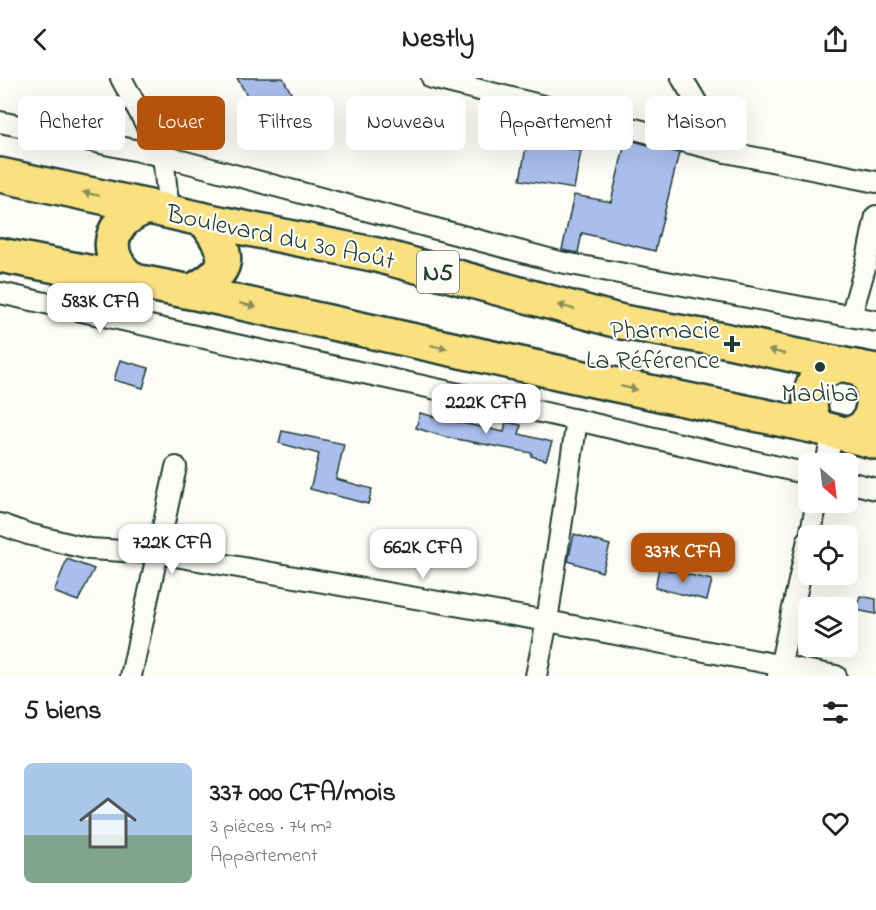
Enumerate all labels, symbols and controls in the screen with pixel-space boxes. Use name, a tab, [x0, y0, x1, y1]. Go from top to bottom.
text: Nestly	[402, 20, 474, 59]
icon: back	[24, 23, 57, 56]
icon: share	[819, 23, 852, 56]
chip: Acheter	[18, 96, 125, 150]
chip: Louer	[137, 96, 225, 150]
chip: Filtres	[237, 96, 334, 150]
chip: Nouveau	[346, 96, 466, 150]
chip: Appartement	[478, 96, 633, 150]
chip: Maison	[645, 96, 747, 150]
one-way arrow	[81, 189, 100, 199]
street label: Boulevard du 30 Août	[162, 196, 398, 282]
road number: N5	[417, 251, 459, 293]
pin: 583K CFA	[38, 283, 162, 334]
text: 583K CFA	[61, 288, 139, 317]
one-way arrow	[239, 301, 258, 310]
one-way arrow	[557, 302, 575, 311]
place label: Pharmacie La Référence	[586, 313, 720, 381]
marker: Pharmacie La Référence	[725, 337, 739, 351]
one-way arrow	[430, 342, 448, 352]
one-way arrow	[768, 346, 787, 356]
marker: Madiba	[813, 360, 827, 374]
place label: Madiba	[782, 376, 858, 414]
pin: 222K CFA	[424, 384, 548, 435]
one-way arrow	[620, 384, 639, 393]
text: 222K CFA	[446, 389, 526, 418]
north arrow	[798, 453, 858, 513]
map controls	[798, 453, 858, 657]
pin: 722K CFA	[110, 524, 234, 575]
button: locate	[798, 525, 858, 585]
text: 722K CFA	[132, 529, 212, 558]
pin: 662K CFA	[361, 529, 485, 580]
pin: 337K CFA	[621, 533, 745, 584]
text: 662K CFA	[384, 534, 462, 563]
text: 337K CFA	[645, 538, 721, 567]
button: layers	[798, 597, 858, 657]
text: 5 biens	[24, 693, 101, 731]
icon: filters	[819, 696, 852, 729]
text: 337 000 CFA/mois	[210, 775, 396, 813]
icon: home	[72, 787, 144, 859]
icon: heart	[819, 807, 852, 840]
text: 3 pièces · 74 m²	[210, 813, 332, 842]
text: Appartement	[210, 842, 318, 871]

